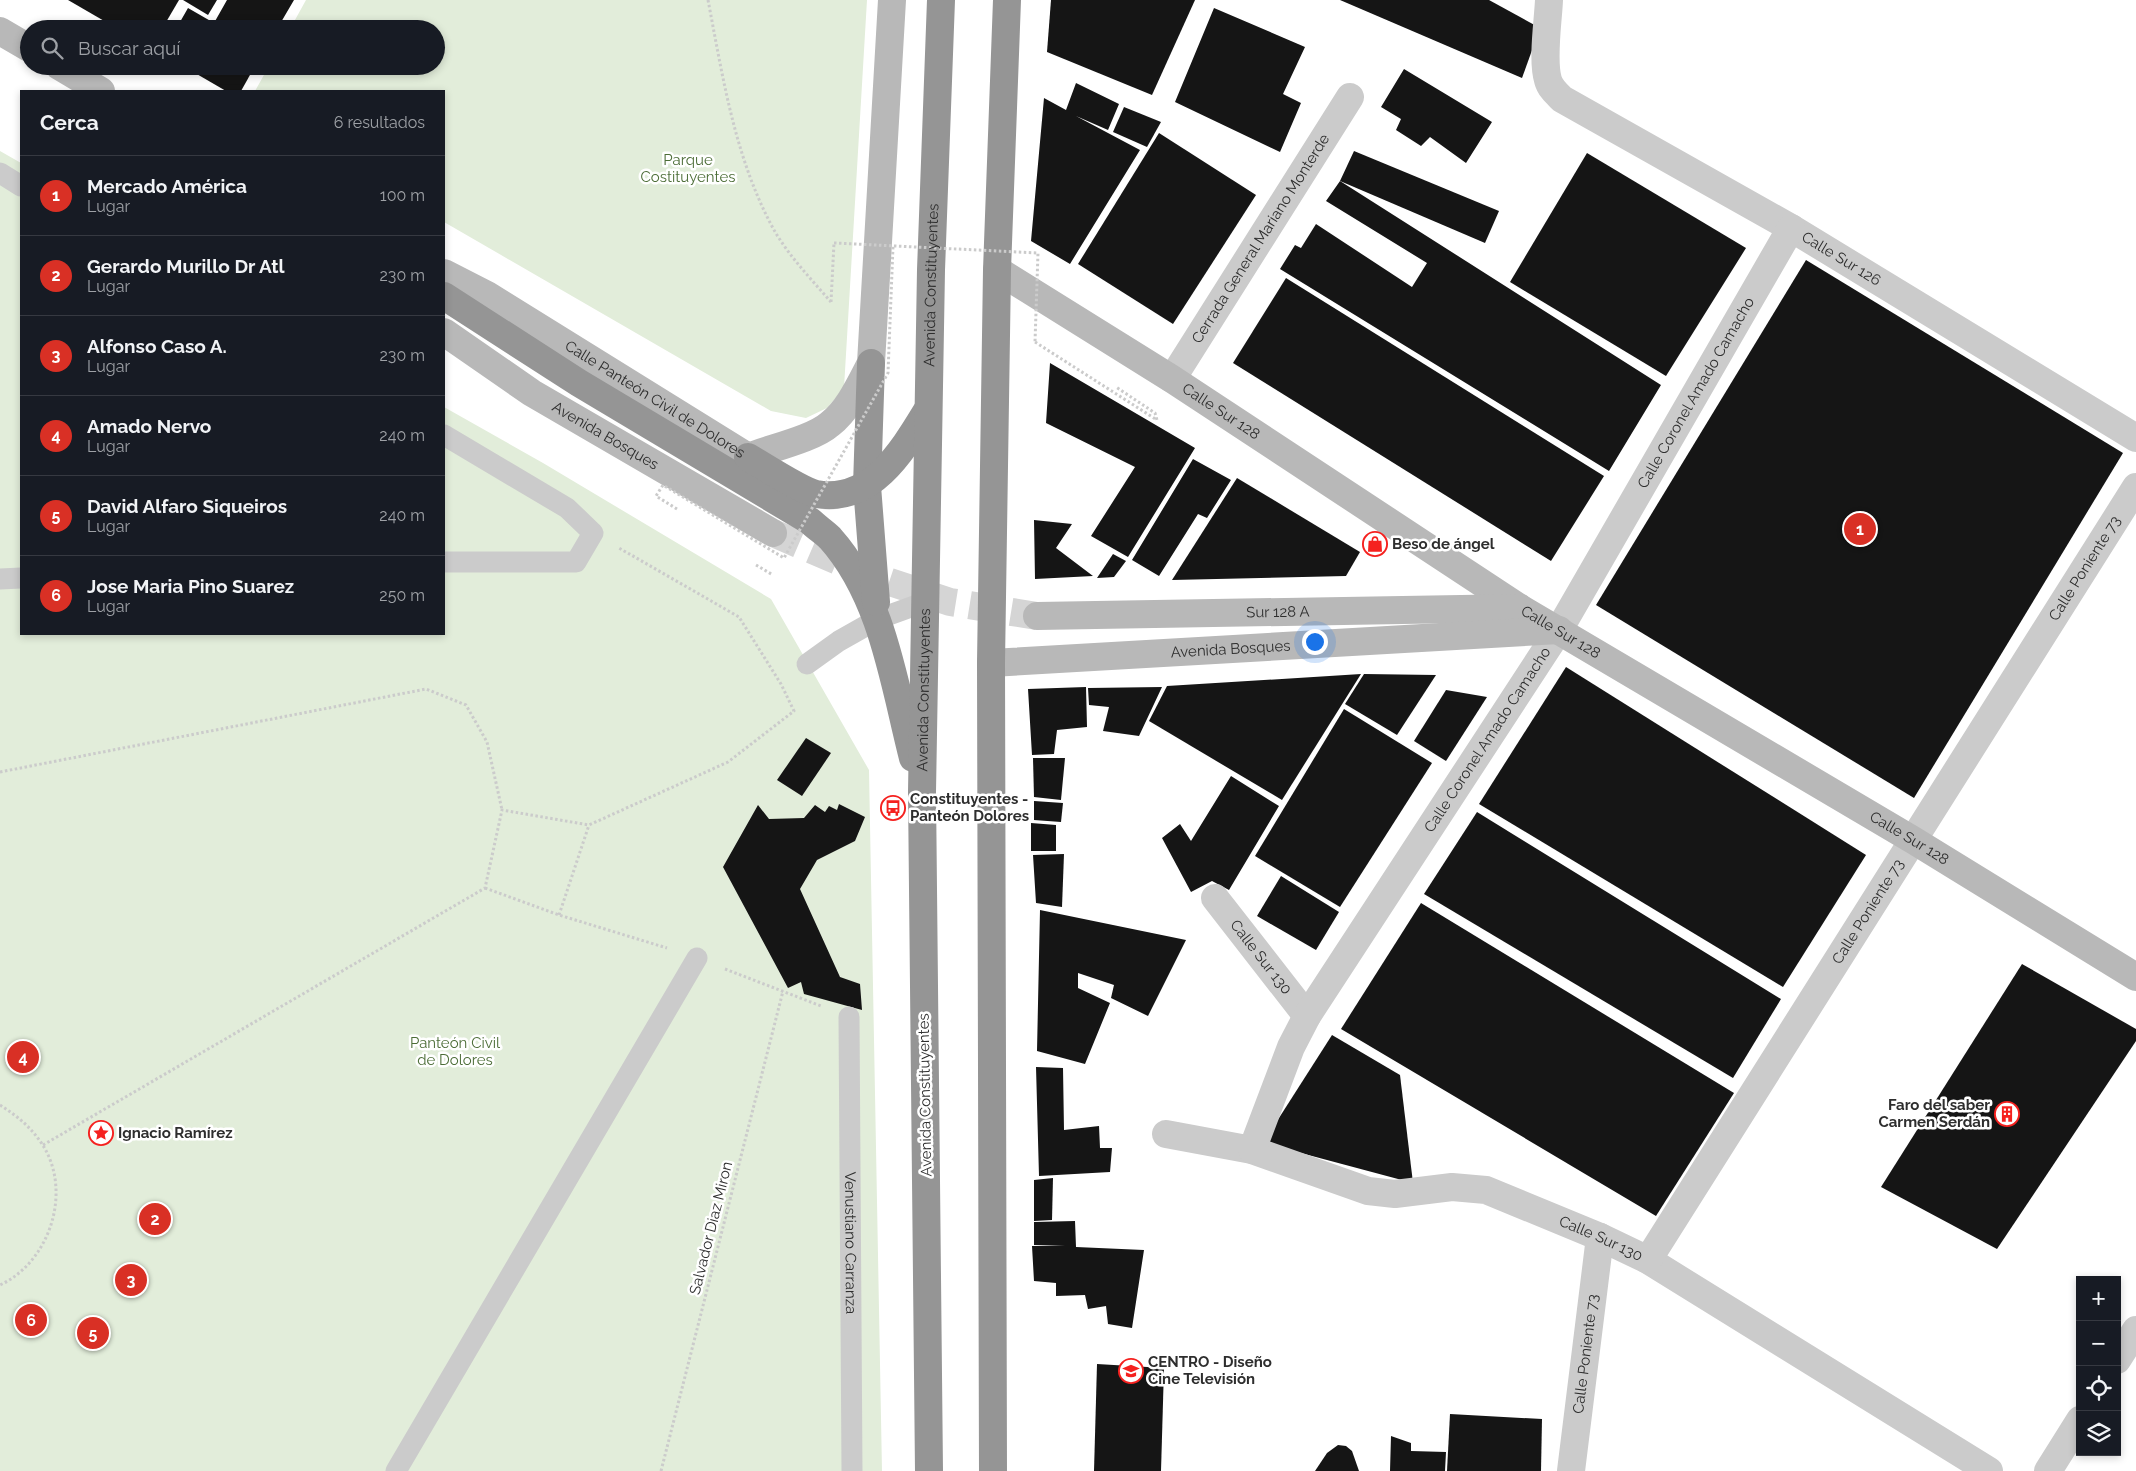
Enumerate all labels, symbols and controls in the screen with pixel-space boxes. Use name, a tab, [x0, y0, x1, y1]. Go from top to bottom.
search box	[20, 20, 445, 75]
icon: search	[38, 34, 66, 62]
text: Buscar aquí	[78, 37, 180, 59]
text: Cerca	[40, 110, 99, 135]
text: 6 resultados	[334, 113, 425, 132]
street label: Cerrada General Mariano Monterde	[1188, 130, 1334, 347]
park label: Parque Costituyentes	[641, 151, 735, 186]
text: Mercado América	[87, 175, 247, 197]
text: 1	[52, 186, 60, 205]
text: 100 m	[380, 186, 425, 205]
text: Lugar	[87, 197, 130, 216]
street label: Avenida Constituyentes	[920, 203, 942, 367]
street label: Calle Sur 126	[1798, 228, 1884, 290]
text: Gerardo Murillo Dr Atl	[87, 255, 285, 277]
text: 2	[51, 266, 61, 285]
text: 230 m	[380, 266, 425, 285]
text: Lugar	[87, 277, 130, 296]
street label: Calle Coronel Amado Camacho	[1634, 294, 1758, 491]
text: Alfonso Caso A.	[87, 335, 227, 357]
street label: Calle Panteón Civil de Dolores	[562, 337, 748, 462]
text: 3	[52, 346, 60, 365]
text: 230 m	[380, 346, 425, 365]
text: Lugar	[87, 357, 130, 376]
street label: Calle Sur 128	[1179, 379, 1263, 443]
street label: Avenida Bosques	[549, 398, 662, 474]
text: Amado Nervo	[87, 415, 211, 437]
text: 4	[51, 426, 61, 445]
text: 240 m	[379, 426, 425, 445]
text: Lugar	[87, 437, 130, 456]
text: David Alfaro Siqueiros	[87, 495, 287, 517]
text: 5	[52, 506, 60, 525]
text: 240 m	[379, 506, 425, 525]
pin: 1	[1844, 510, 1876, 548]
street label: Calle Poniente 73	[2045, 513, 2124, 624]
text: Lugar	[87, 517, 130, 536]
shop icon: Beso de ángel	[1362, 531, 1388, 557]
place label: Beso de ángel	[1392, 535, 1495, 553]
text: Jose Maria Pino Suarez	[87, 575, 294, 597]
text: 6	[51, 586, 61, 605]
text: 250 m	[379, 586, 425, 605]
text: Lugar	[87, 597, 130, 616]
street label: Sur 128 A	[1246, 602, 1310, 622]
street label: Calle Sur 128	[1518, 602, 1604, 662]
street label: Avenida Constituyentes	[913, 608, 934, 772]
your location	[1302, 629, 1328, 655]
street label: Avenida Bosques	[1170, 637, 1291, 662]
street label: Calle Coronel Amado Camacho	[1420, 644, 1554, 836]
place label: Constituyentes - Panteón Dolores	[910, 790, 1029, 825]
bus stop icon: Constituyentes - Panteón Dolores	[880, 795, 906, 821]
street label: Calle Sur 128	[1866, 807, 1952, 869]
street label: Calle Poniente 73	[1828, 856, 1908, 967]
street label: Calle Sur 130	[1226, 916, 1296, 998]
street label: Avenida Constituyentes	[915, 1013, 935, 1177]
park label: Panteón Civil de Dolores	[410, 1034, 501, 1069]
pin: 4	[7, 1038, 39, 1076]
place label: Faro del saber Carmen Serdán	[1878, 1096, 1990, 1131]
building icon: Faro del saber Carmen Serdán	[1994, 1101, 2020, 1127]
place icon: Ignacio Ramírez	[88, 1120, 114, 1146]
place label: Ignacio Ramírez	[118, 1124, 233, 1142]
street label: Salvador Diaz Miron	[686, 1160, 736, 1296]
street label: Venustiano Carranza	[841, 1172, 860, 1314]
pin: 2	[139, 1200, 171, 1238]
street label: Calle Sur 130	[1556, 1212, 1646, 1265]
pin: 3	[115, 1261, 147, 1299]
map controls	[2076, 1276, 2121, 1456]
button: +	[2076, 1276, 2121, 1321]
street label: Calle Poniente 73	[1569, 1293, 1602, 1415]
pin: 6	[15, 1301, 47, 1339]
pin: 5	[77, 1314, 109, 1352]
button: −	[2076, 1321, 2121, 1366]
place label: CENTRO - Diseño Cine Televisión	[1148, 1353, 1272, 1388]
school or university icon: CENTRO - Diseño Cine Televisión	[1118, 1358, 1144, 1384]
button: locate	[2076, 1366, 2121, 1411]
button: layers	[2076, 1411, 2121, 1456]

